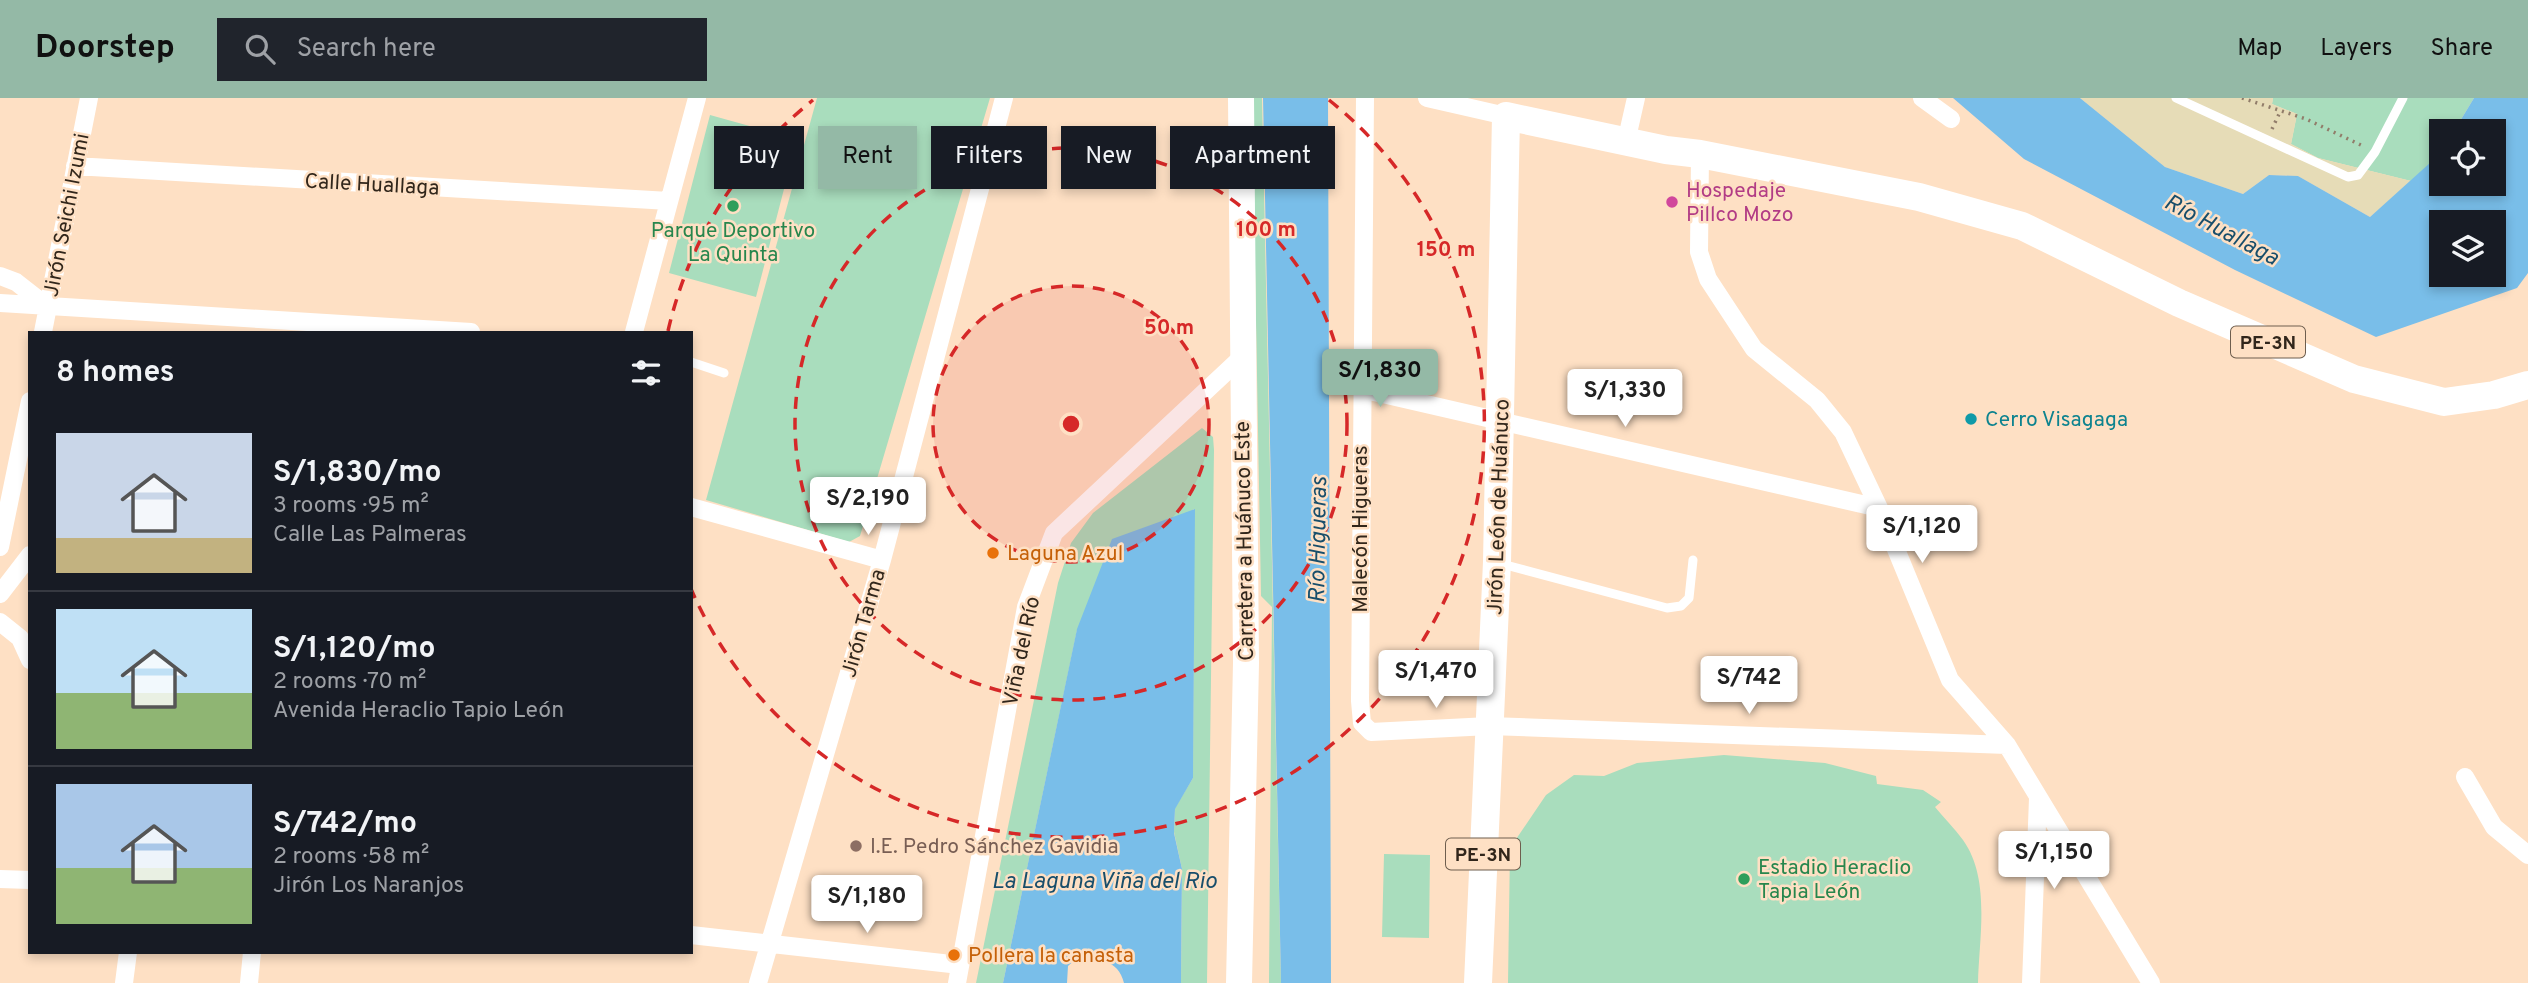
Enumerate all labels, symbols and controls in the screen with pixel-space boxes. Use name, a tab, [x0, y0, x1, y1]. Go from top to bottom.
search box	[217, 18, 707, 81]
text: Doorstep	[35, 28, 175, 70]
icon: search	[241, 30, 279, 68]
text: Search here	[297, 33, 436, 66]
text: Map	[2237, 34, 2282, 64]
text: Layers	[2320, 34, 2392, 64]
text: Share	[2430, 34, 2493, 64]
map controls	[2429, 119, 2506, 287]
button: locate	[2429, 119, 2506, 196]
chip: Buy	[714, 126, 804, 189]
chip: Rent	[818, 126, 917, 189]
chip: Filters	[931, 126, 1047, 189]
chip: New	[1061, 126, 1156, 189]
chip: Apartment	[1170, 126, 1335, 189]
street label: Jirón Seichi Izumi	[38, 131, 97, 299]
street label: Calle Huallaga	[304, 168, 440, 203]
place label: Hospedaje Pillco Mozo	[1686, 178, 1793, 229]
water label: Río Huallaga	[2159, 189, 2283, 274]
marker: Hospedaje Pillco Mozo	[1664, 194, 1680, 210]
marker: Parque Deportivo La Quinta	[725, 198, 741, 214]
button: layers	[2429, 210, 2506, 287]
text: 100 m	[1236, 217, 1296, 244]
place label: Parque Deportivo La Quinta	[651, 218, 815, 269]
text: 150 m	[1417, 237, 1475, 264]
text: 50 m	[1144, 315, 1194, 342]
road number: PE-3N	[2231, 326, 2305, 358]
pin: S/1,830	[1315, 350, 1445, 409]
icon: filters	[627, 354, 665, 392]
text: 8 homes	[56, 355, 175, 392]
text: S/1,830	[1338, 357, 1422, 386]
pin: S/1,330	[1560, 370, 1690, 429]
text: S/1,330	[1583, 377, 1667, 406]
street label: Jirón León de Huánuco	[1482, 398, 1517, 616]
place label: Cerro Visagaga	[1985, 407, 2128, 434]
marker: Cerro Visagaga	[1963, 411, 1979, 427]
centre of rings	[1059, 412, 1083, 436]
street label: Carretera a Huánuco Este	[1230, 421, 1261, 661]
street label: Malecón Higueras	[1348, 445, 1375, 613]
text: S/1,830/mo	[273, 455, 442, 492]
icon: home	[112, 461, 196, 545]
water label: Río Higueras	[1304, 476, 1335, 603]
pin: S/2,190	[803, 478, 933, 537]
text: S/2,190	[826, 485, 910, 514]
text: 3 rooms · 95 m²	[273, 492, 429, 521]
pin: S/1,120	[1857, 505, 1987, 565]
text: S/1,120	[1882, 513, 1962, 542]
text: Calle Las Palmeras	[273, 521, 467, 550]
place label: Laguna Azul	[1007, 541, 1123, 568]
marker: Laguna Azul	[985, 545, 1001, 561]
street label: Jirón Tarma	[836, 566, 893, 681]
street label: Viña del Río	[998, 594, 1047, 709]
text: S/1,120/mo	[273, 631, 436, 668]
icon: home	[112, 637, 196, 721]
pin: S/1,470	[1371, 650, 1501, 710]
pin: S/742	[1700, 656, 1798, 716]
text: S/1,470	[1394, 658, 1478, 687]
text: S/742	[1716, 664, 1782, 693]
text: 2 rooms · 70 m²	[273, 668, 426, 697]
text: Avenida Heraclio Tapio León	[273, 697, 564, 726]
text: S/742/mo	[273, 806, 417, 843]
icon: home	[112, 812, 196, 896]
pin: S/1,150	[1989, 832, 2119, 891]
place label: I.E. Pedro Sánchez Gavidia	[870, 834, 1119, 861]
marker: I.E. Pedro Sánchez Gavidia	[848, 838, 864, 854]
road number: PE-3N	[1446, 838, 1520, 870]
text: S/1,150	[2014, 839, 2094, 868]
text: 2 rooms · 58 m²	[273, 843, 429, 872]
place label: Estadio Heraclio Tapia León	[1758, 855, 1911, 906]
water label: La Laguna Viña del Rio	[991, 868, 1217, 897]
marker: Estadio Heraclio Tapia León	[1736, 871, 1752, 887]
text: Jirón Los Naranjos	[273, 872, 464, 901]
pin: S/1,180	[802, 876, 932, 935]
text: S/1,180	[827, 883, 907, 912]
place label: Pollera la canasta	[968, 943, 1134, 970]
marker: Pollera la canasta	[946, 947, 962, 963]

